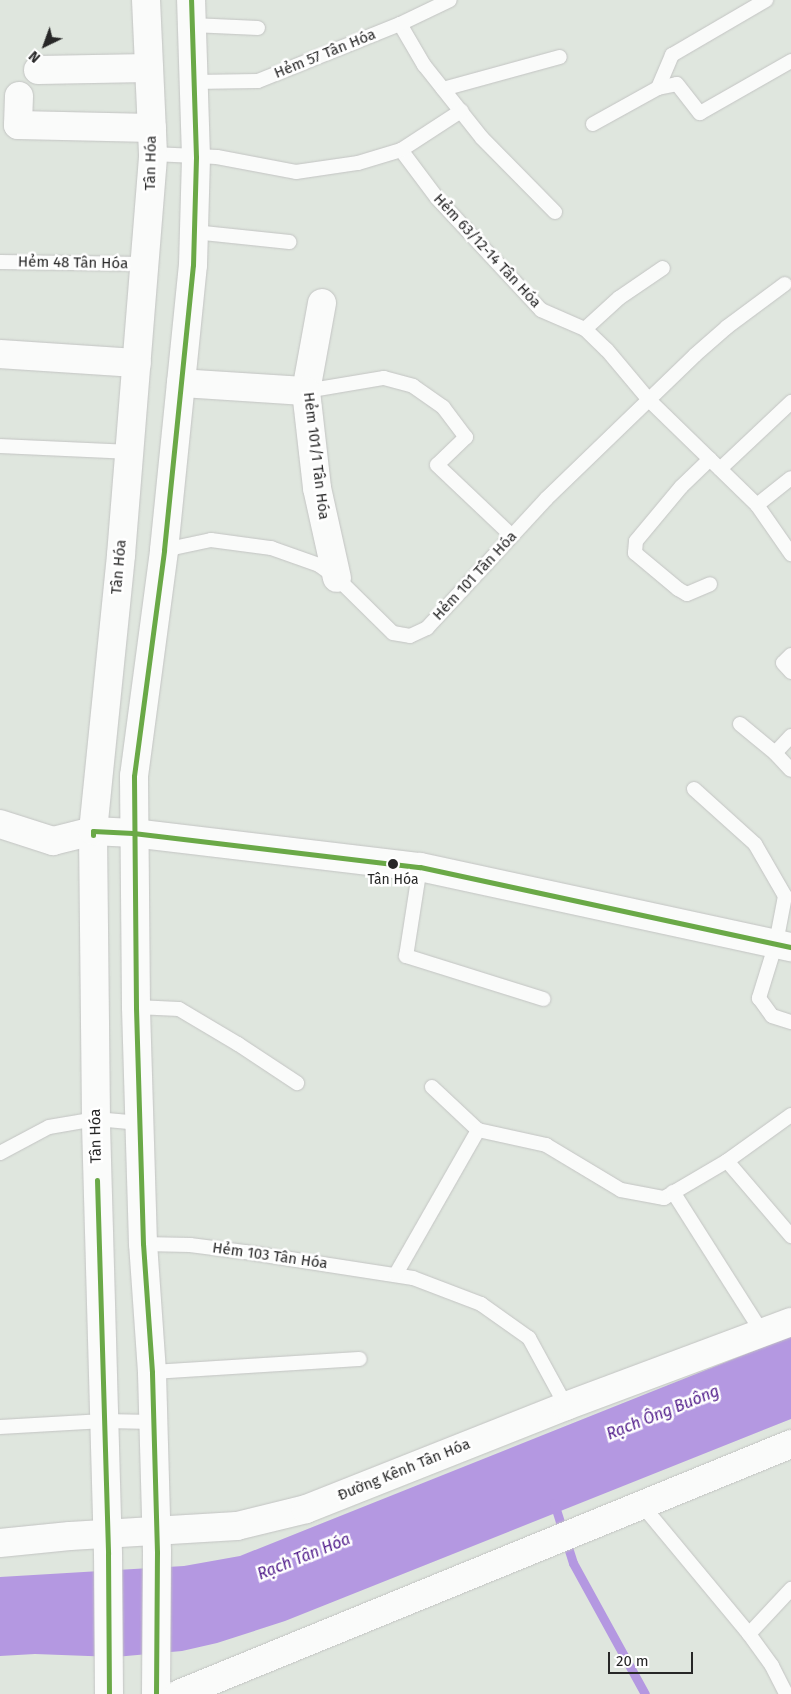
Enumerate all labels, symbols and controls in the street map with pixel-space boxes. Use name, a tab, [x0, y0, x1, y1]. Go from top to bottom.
north arrow	[20, 20, 70, 70]
street label: Hẻm 57 Tân Hóa	[272, 25, 378, 83]
text: N	[25, 47, 44, 66]
street label: Tân Hóa	[142, 135, 160, 191]
street label: Hẻm 63/12-14 Tân Hóa	[429, 190, 545, 312]
street label: Hẻm 48 Tân Hóa	[18, 253, 128, 273]
street label: Hẻm 101/1 Tân Hóa	[299, 391, 333, 521]
street label: Hẻm 101 Tân Hóa	[429, 528, 521, 624]
street label: Tân Hóa	[108, 539, 130, 595]
marker: Tân Hóa	[388, 859, 398, 869]
place label: Tân Hóa	[367, 872, 419, 888]
street label: Tân Hóa	[87, 1108, 105, 1164]
street label: Hẻm 103 Tân Hóa	[211, 1239, 329, 1273]
water label: Rạch Ông Buông	[604, 1382, 722, 1444]
street label: Đường Kênh Tân Hóa	[335, 1435, 473, 1505]
water label: Rạch Tân Hóa	[255, 1530, 353, 1584]
scale bar	[611, 1642, 696, 1674]
text: 20 m	[616, 1652, 649, 1670]

